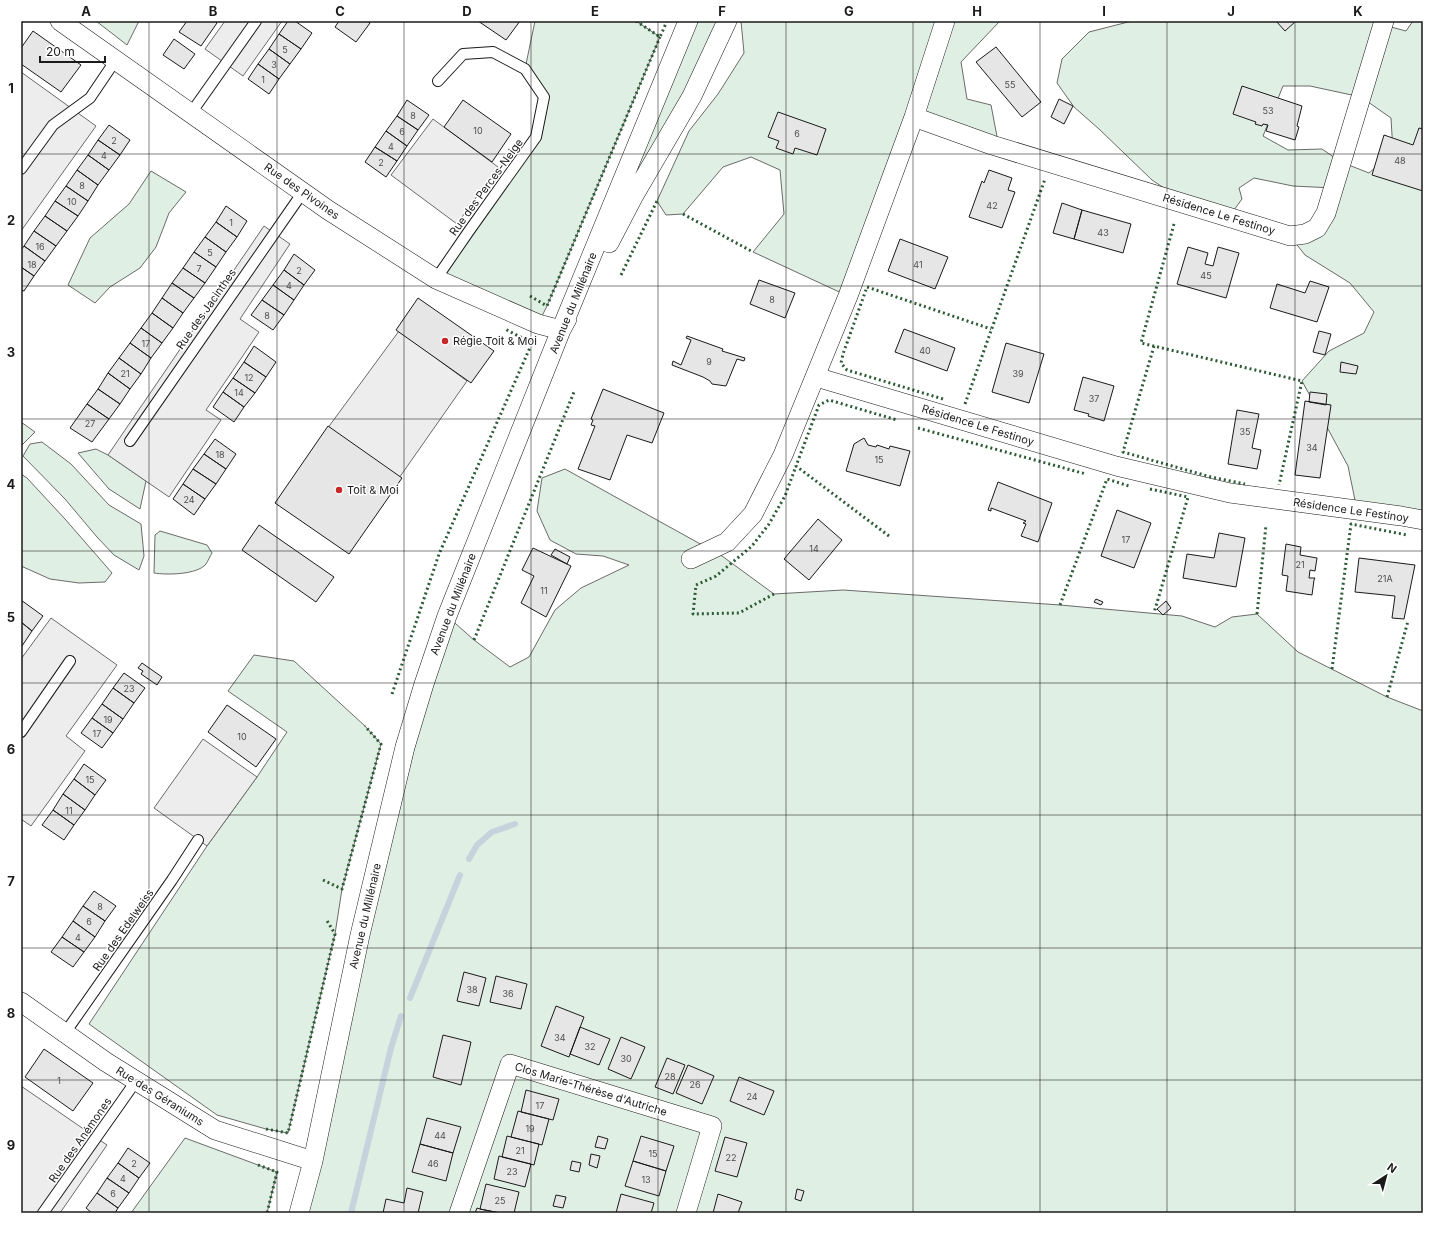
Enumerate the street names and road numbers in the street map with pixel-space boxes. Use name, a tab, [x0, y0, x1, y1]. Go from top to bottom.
street label: Rue des Perces-Neige	[446, 136, 526, 238]
street label: Rue des Pivoines	[262, 160, 343, 222]
street label: Résidence Le Festinoy	[1161, 190, 1277, 238]
street label: Avenue du Millénaire	[546, 250, 600, 356]
street label: Rue des Jacinthes	[173, 266, 239, 352]
street label: Résidence Le Festinoy	[920, 401, 1036, 449]
street label: Résidence Le Festinoy	[1292, 495, 1410, 525]
street label: Avenue du Millénaire	[427, 551, 479, 657]
street label: Avenue du Millénaire	[346, 862, 384, 970]
street label: Rue des Edelweiss	[89, 886, 157, 974]
street label: Clos Marie-Thérèse d'Autriche	[513, 1059, 669, 1119]
street label: Rue des Géraniums	[113, 1063, 207, 1129]
street label: Rue des Anémones	[45, 1095, 115, 1185]

